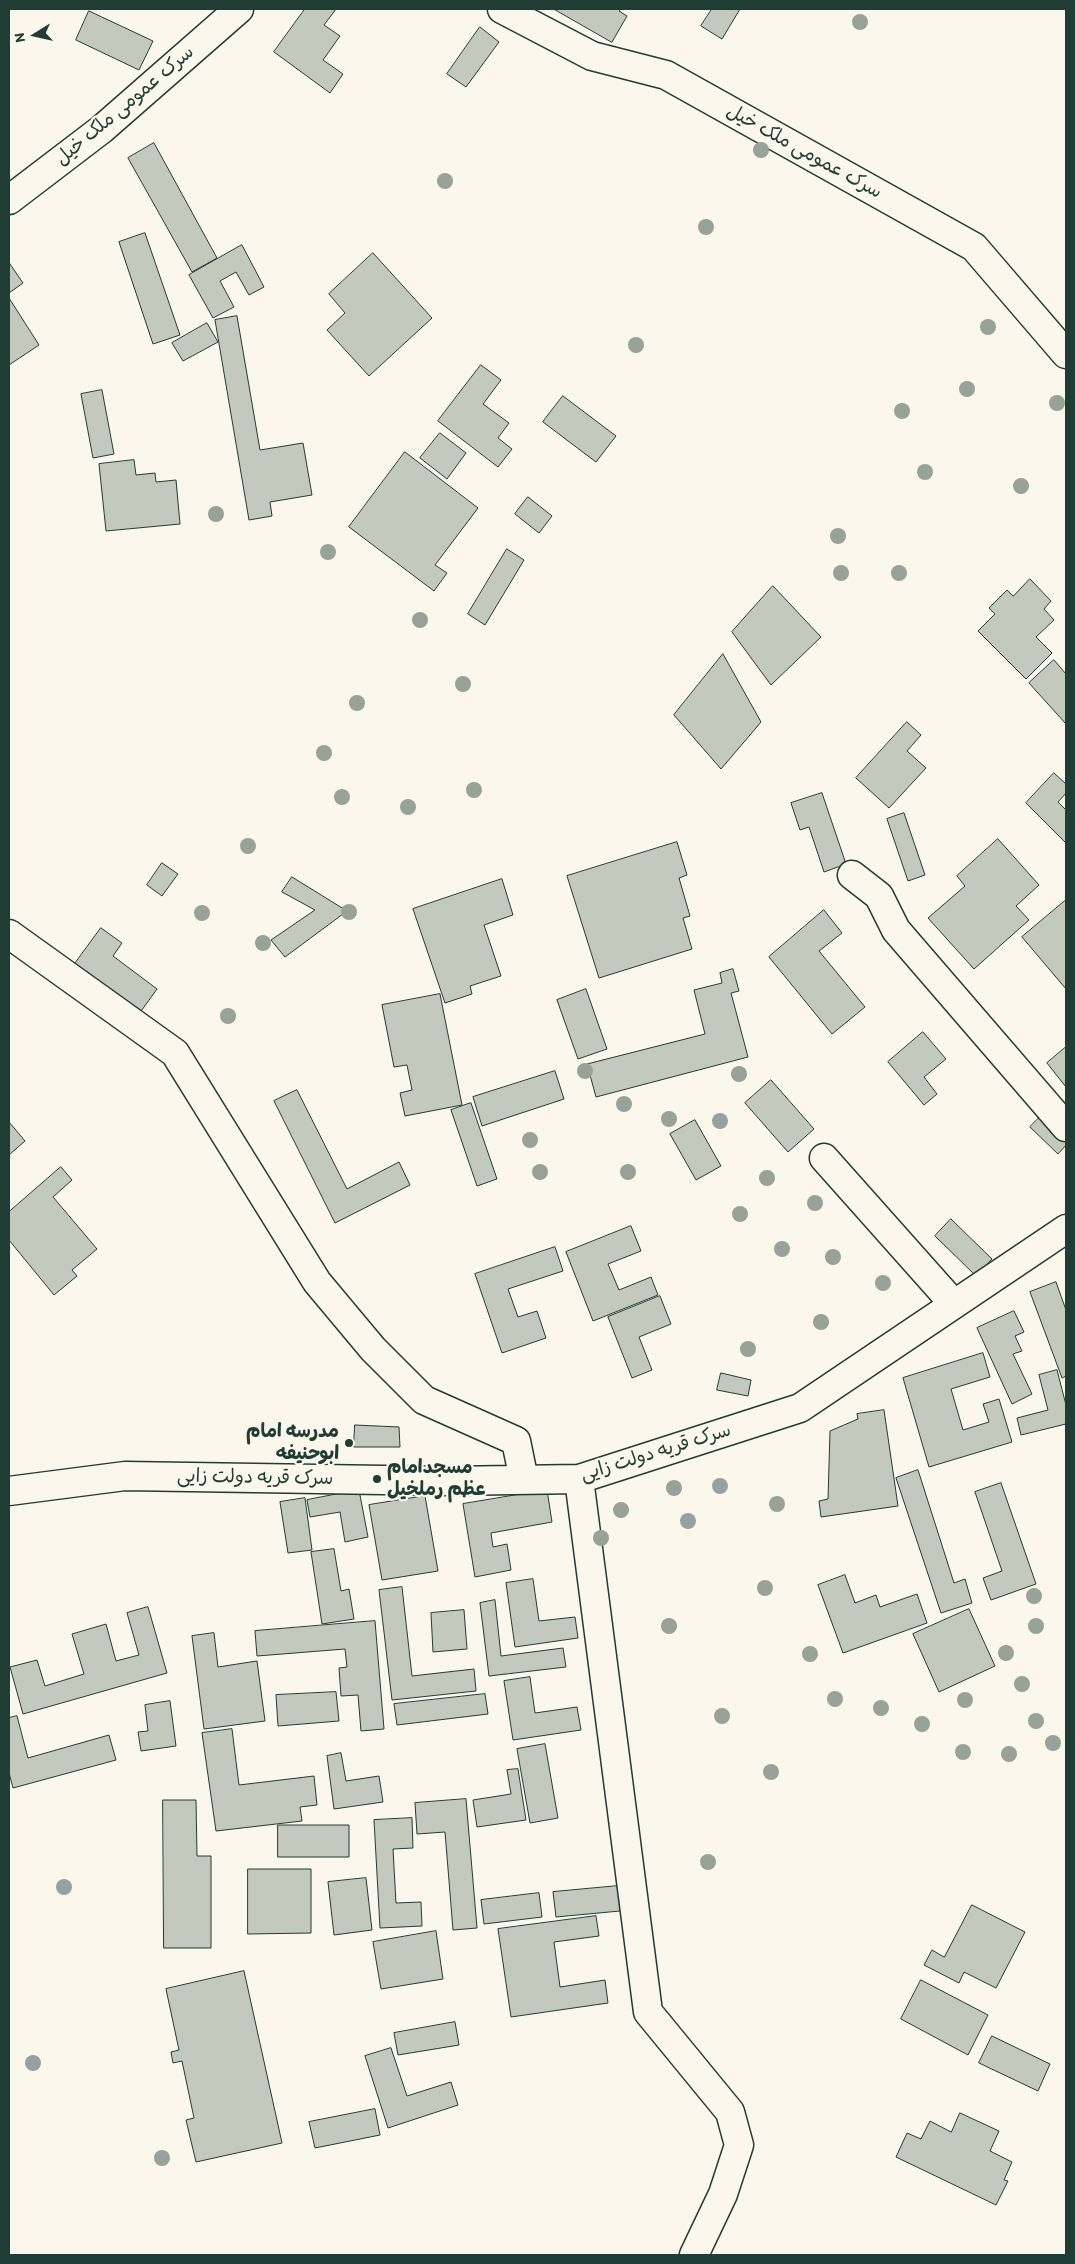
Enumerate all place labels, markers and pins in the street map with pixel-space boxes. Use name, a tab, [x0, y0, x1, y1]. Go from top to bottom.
place label: مدرسه امام ابوحنیفه	[246, 1421, 339, 1465]
marker: مدرسه امام ابوحنیفه	[343, 1437, 355, 1449]
place label: مسجدامام عظم رملخیل	[387, 1457, 485, 1501]
marker: مسجدامام عظم رملخیل	[371, 1473, 383, 1485]

